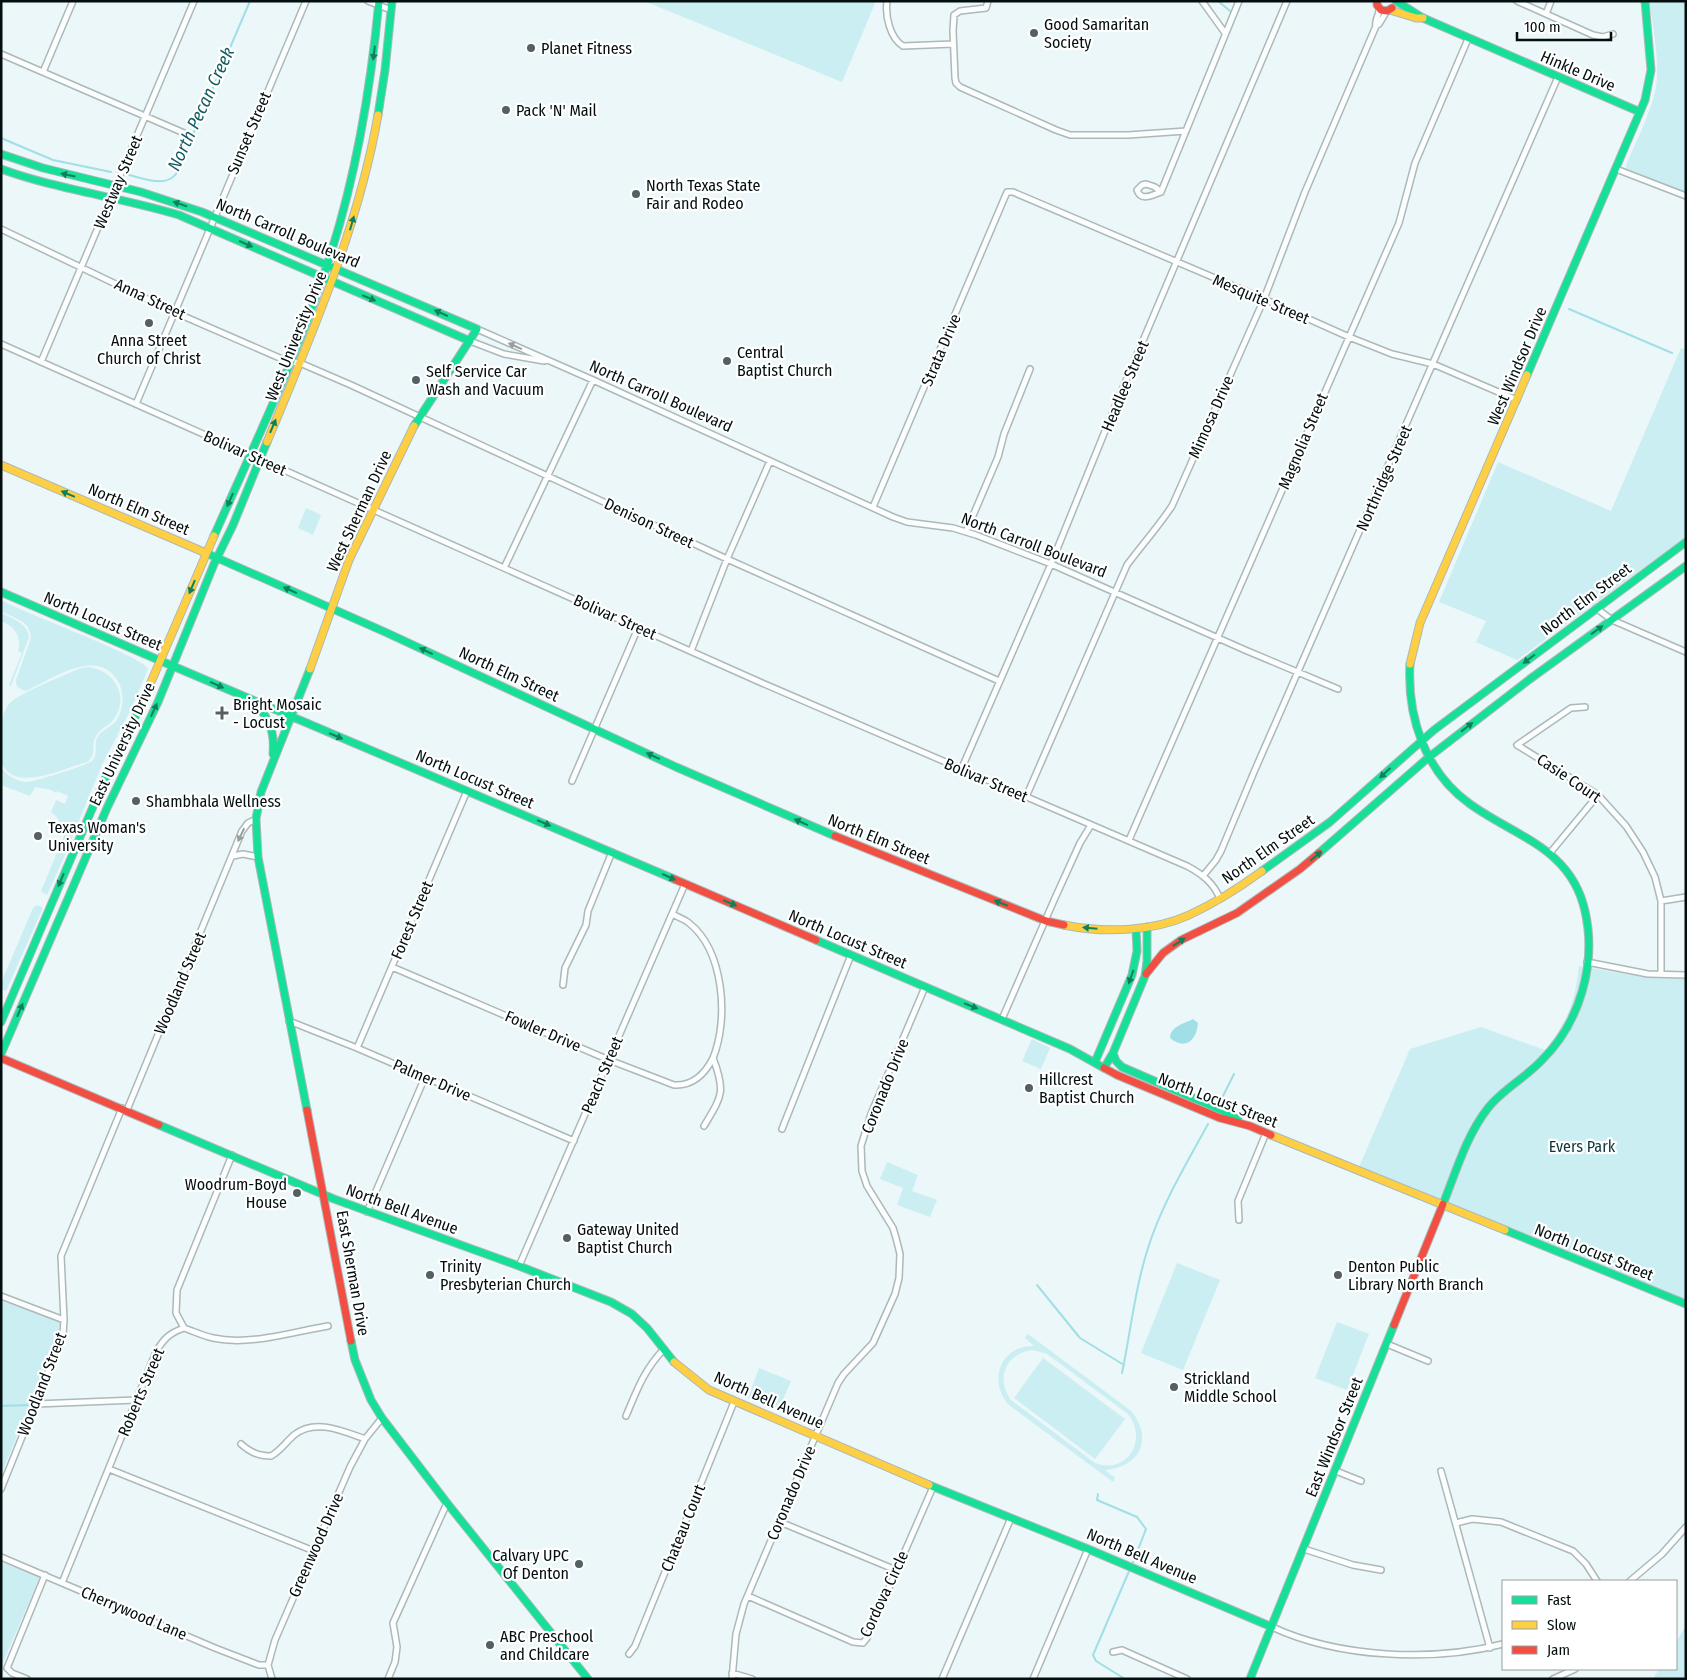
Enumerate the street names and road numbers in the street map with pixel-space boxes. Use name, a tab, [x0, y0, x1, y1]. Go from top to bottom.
street label: Hinkle Drive	[1538, 47, 1618, 95]
street label: Sunset Street	[223, 88, 275, 177]
street label: Westway Street	[90, 132, 147, 232]
street label: North Carroll Boulevard	[213, 194, 363, 272]
street label: West University Drive	[261, 268, 331, 404]
street label: Mesquite Street	[1210, 270, 1313, 328]
street label: Anna Street	[111, 274, 189, 324]
street label: West Windsor Drive	[1483, 304, 1551, 428]
street label: Strata Drive	[917, 311, 965, 389]
street label: Headlee Street	[1097, 337, 1153, 434]
street label: North Carroll Boulevard	[587, 356, 735, 436]
street label: Mimosa Drive	[1184, 373, 1238, 461]
street label: Magnolia Street	[1274, 389, 1332, 492]
street label: Northridge Street	[1352, 421, 1416, 534]
street label: Bolivar Street	[201, 426, 290, 480]
street label: West Sherman Drive	[323, 447, 395, 575]
street label: North Elm Street	[86, 479, 193, 539]
street label: Denison Street	[601, 494, 697, 552]
street label: North Carroll Boulevard	[959, 508, 1109, 582]
street label: North Elm Street	[1537, 558, 1636, 639]
street label: North Locust Street	[41, 588, 166, 655]
street label: Bolivar Street	[571, 590, 660, 644]
street label: North Elm Street	[456, 643, 563, 706]
street label: East University Drive	[85, 679, 159, 809]
street label: North Locust Street	[413, 746, 538, 813]
street label: Casie Court	[1533, 750, 1605, 807]
street label: Bolivar Street	[941, 754, 1031, 806]
street label: North Elm Street	[825, 810, 933, 868]
street label: North Elm Street	[1218, 810, 1318, 888]
street label: Forest Street	[387, 877, 437, 962]
street label: North Locust Street	[786, 906, 911, 973]
street label: Woodland Street	[150, 928, 210, 1037]
street label: Fowler Drive	[502, 1007, 584, 1056]
street label: Peach Street	[577, 1033, 627, 1116]
street label: Coronado Drive	[857, 1036, 913, 1136]
street label: Palmer Drive	[390, 1055, 474, 1105]
street label: North Locust Street	[1156, 1068, 1281, 1132]
street label: North Bell Avenue	[343, 1180, 461, 1238]
street label: East Sherman Drive	[333, 1209, 373, 1337]
street label: North Locust Street	[1532, 1219, 1657, 1285]
street label: Woodland Street	[14, 1329, 71, 1438]
street label: Roberts Street	[114, 1344, 168, 1439]
street label: North Bell Avenue	[711, 1367, 827, 1433]
street label: East Windsor Street	[1301, 1373, 1367, 1500]
street label: Coronado Drive	[763, 1443, 819, 1543]
street label: Chateau Court	[657, 1481, 709, 1574]
street label: Greenwood Drive	[285, 1490, 348, 1600]
street label: North Bell Avenue	[1084, 1524, 1200, 1588]
street label: Cordova Circle	[856, 1548, 912, 1640]
street label: Cherrywood Lane	[78, 1582, 190, 1644]

